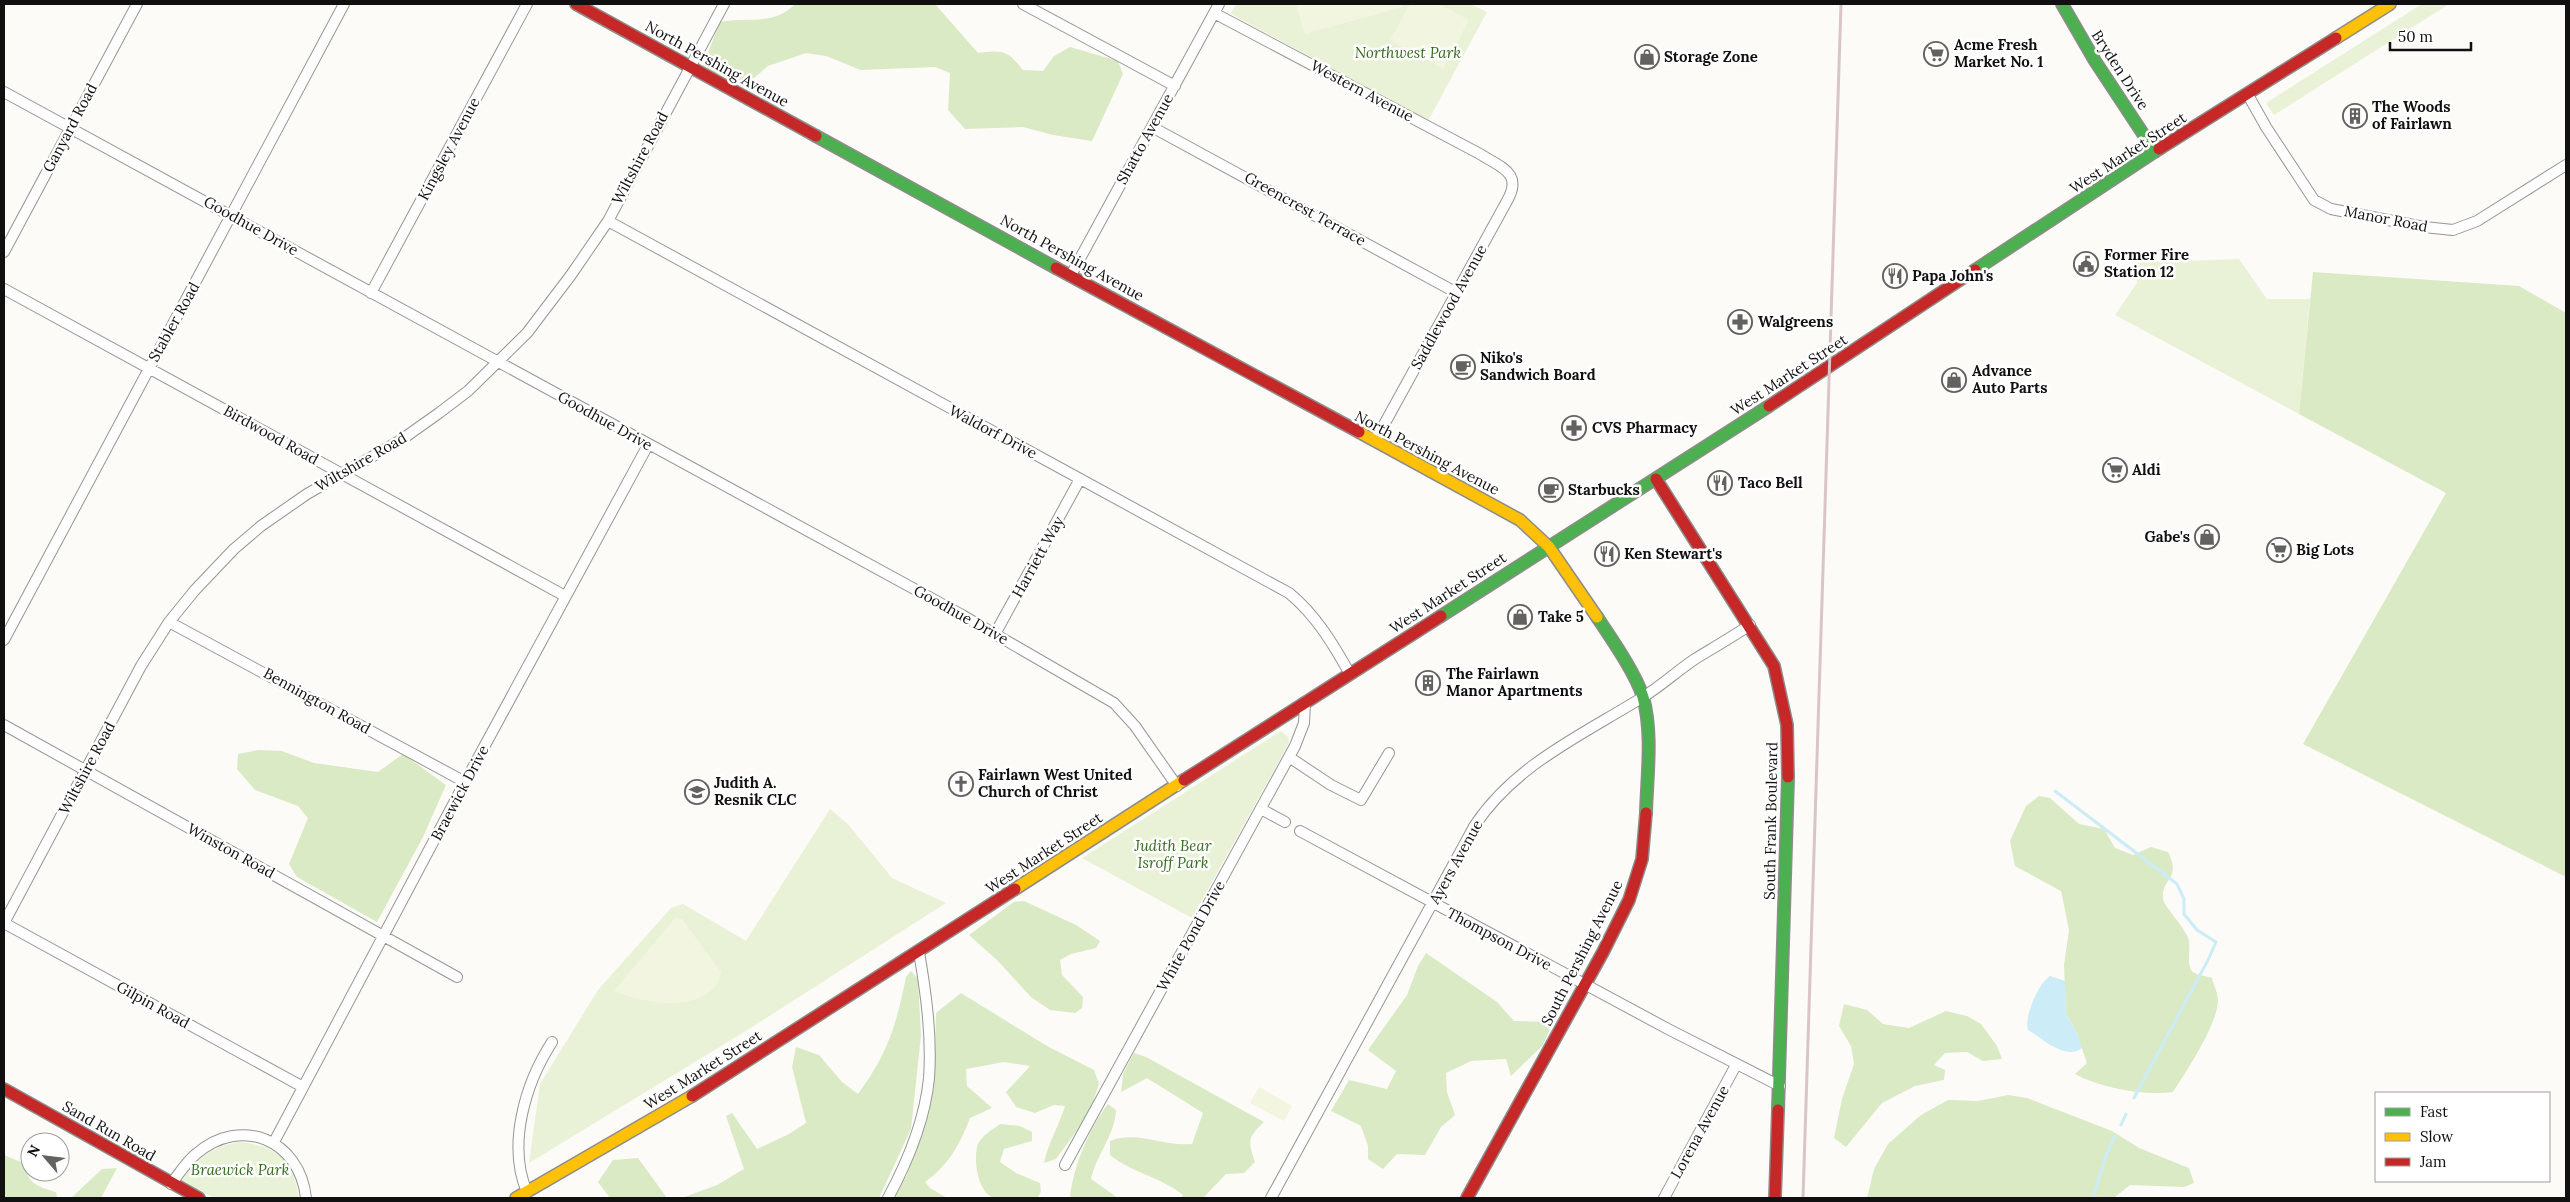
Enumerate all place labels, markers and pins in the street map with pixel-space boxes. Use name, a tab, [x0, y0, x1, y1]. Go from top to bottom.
place label: Acme Fresh Market No. 1	[1954, 35, 2043, 71]
supermarket icon: Acme Fresh Market No. 1	[1923, 41, 1949, 67]
shop icon: Storage Zone	[1634, 44, 1660, 70]
place label: Storage Zone	[1664, 47, 1758, 66]
place label: The Woods of Fairlawn	[2372, 97, 2452, 133]
building icon: The Woods of Fairlawn	[2342, 103, 2368, 129]
place label: Former Fire Station 12	[2104, 245, 2189, 281]
public building icon: Former Fire Station 12	[2073, 251, 2099, 277]
restaurant icon: Papa John's	[1882, 263, 1908, 289]
place label: Papa John's	[1912, 266, 1993, 285]
pharmacy icon: Walgreens	[1727, 309, 1753, 335]
place label: Walgreens	[1758, 312, 1833, 331]
place label: Niko's Sandwich Board	[1480, 348, 1596, 384]
cafe icon: Niko's Sandwich Board	[1450, 354, 1476, 380]
place label: Advance Auto Parts	[1972, 361, 2048, 397]
shop icon: Advance Auto Parts	[1941, 367, 1967, 393]
pharmacy icon: CVS Pharmacy	[1561, 415, 1587, 441]
place label: CVS Pharmacy	[1592, 418, 1698, 437]
supermarket icon: Aldi	[2102, 457, 2128, 483]
place label: Aldi	[2132, 460, 2161, 479]
restaurant icon: Taco Bell	[1707, 470, 1733, 496]
place label: Taco Bell	[1738, 473, 1803, 492]
cafe icon: Starbucks	[1538, 477, 1564, 503]
place label: Starbucks	[1568, 480, 1640, 499]
shop icon: Gabe's	[2194, 524, 2220, 550]
place label: Gabe's	[2145, 527, 2190, 546]
supermarket icon: Big Lots	[2266, 537, 2292, 563]
place label: Big Lots	[2296, 540, 2354, 559]
restaurant icon: Ken Stewart's	[1594, 541, 1620, 567]
place label: Ken Stewart's	[1624, 544, 1722, 563]
shop icon: Take 5	[1507, 604, 1533, 630]
place label: Take 5	[1538, 607, 1584, 626]
place label: The Fairlawn Manor Apartments	[1446, 664, 1582, 700]
building icon: The Fairlawn Manor Apartments	[1415, 670, 1441, 696]
place label: Fairlawn West United Church of Christ	[978, 765, 1132, 801]
church icon: Fairlawn West United Church of Christ	[948, 771, 974, 797]
place label: Judith A. Resnik CLC	[714, 773, 797, 809]
school or university icon: Judith A. Resnik CLC	[684, 779, 710, 805]

